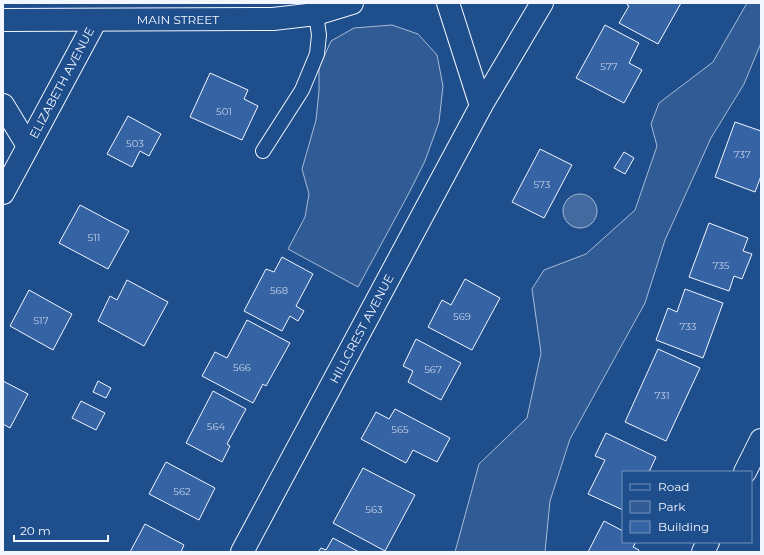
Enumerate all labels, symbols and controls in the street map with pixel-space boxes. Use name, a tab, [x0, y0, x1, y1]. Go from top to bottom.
street label: MAIN STREET	[137, 12, 219, 27]
street label: ELIZABETH AVENUE	[26, 25, 97, 141]
house number: 577	[600, 60, 618, 73]
house number: 501	[216, 105, 232, 118]
house number: 503	[126, 137, 144, 150]
house number: 737	[733, 148, 751, 161]
house number: 573	[534, 178, 551, 191]
house number: 511	[88, 231, 100, 244]
house number: 735	[712, 259, 730, 272]
street label: HILLCREST AVENUE	[326, 272, 397, 386]
house number: 568	[270, 284, 288, 297]
house number: 569	[453, 310, 471, 323]
house number: 517	[33, 314, 49, 327]
house number: 733	[679, 320, 697, 333]
house number: 566	[233, 361, 251, 374]
house number: 567	[424, 363, 442, 376]
house number: 731	[654, 389, 670, 402]
house number: 564	[207, 420, 226, 433]
house number: 565	[391, 423, 409, 436]
legend	[622, 471, 752, 543]
text: Road	[658, 479, 689, 494]
house number: 562	[173, 485, 191, 498]
text: Park	[658, 499, 686, 514]
house number: 563	[365, 503, 383, 516]
scale bar	[14, 517, 108, 543]
text: Building	[658, 519, 709, 534]
text: 20 m	[20, 523, 51, 538]

